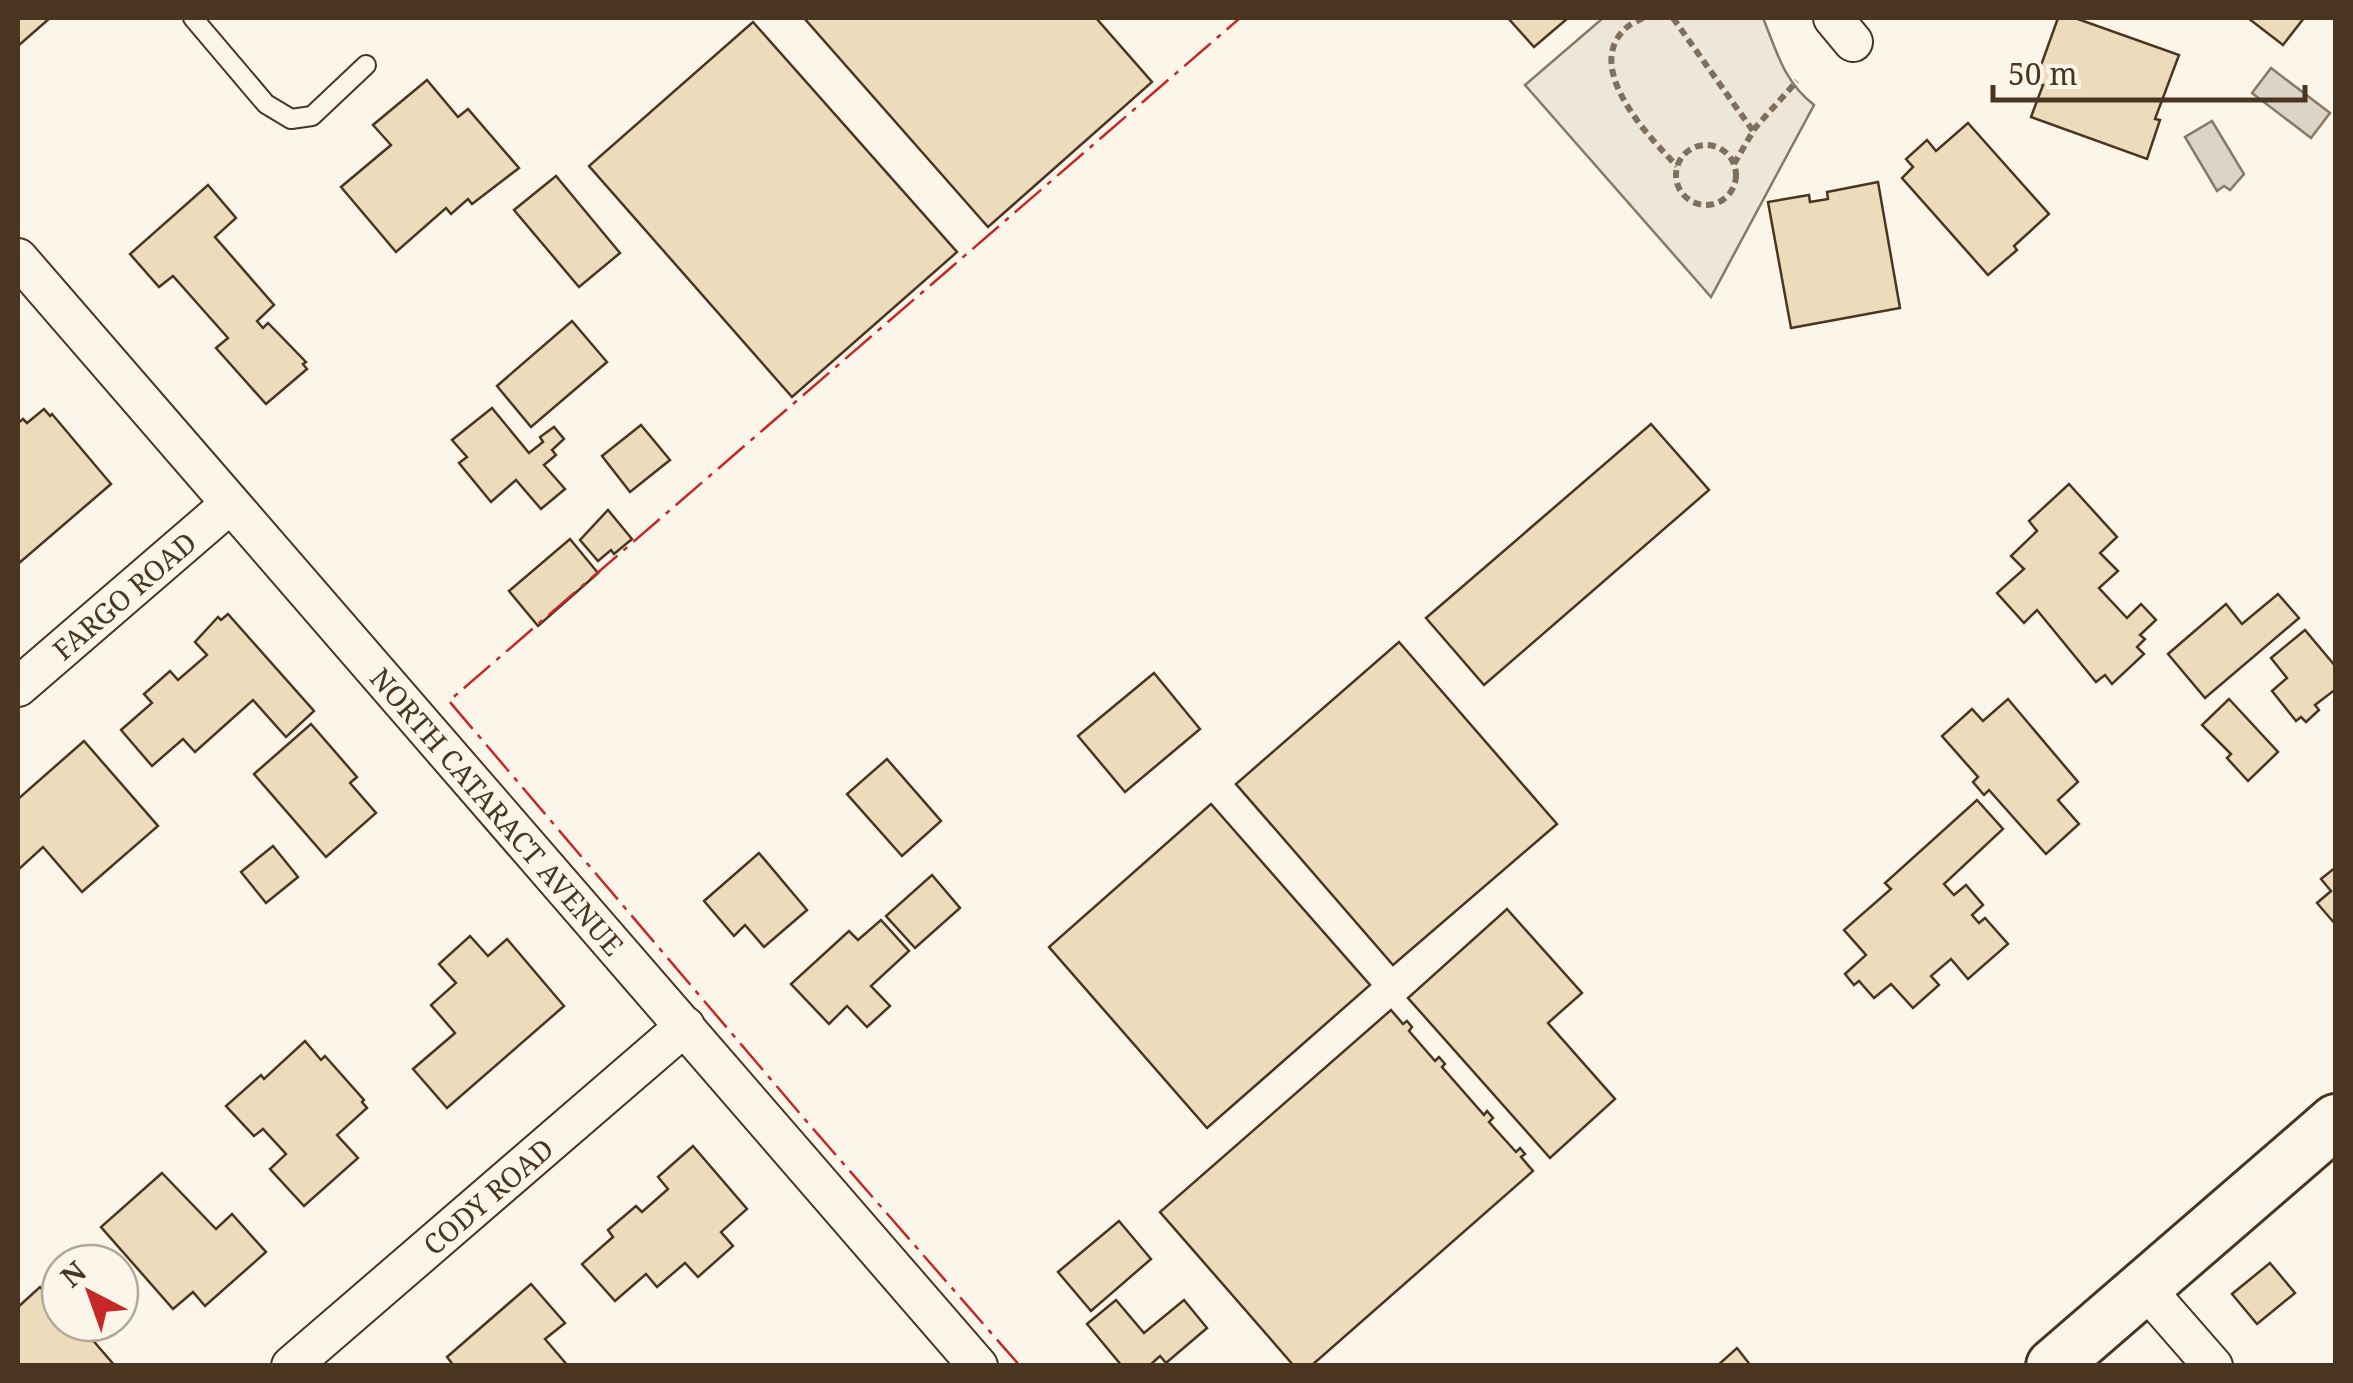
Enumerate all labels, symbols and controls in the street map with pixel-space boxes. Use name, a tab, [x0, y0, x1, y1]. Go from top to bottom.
scale bar	[1993, 40, 2306, 102]
text: 50 m	[2008, 53, 2078, 94]
street label: FARGO ROAD	[44, 523, 204, 668]
street label: NORTH CATARACT AVENUE	[362, 659, 633, 963]
street label: CODY ROAD	[415, 1129, 561, 1263]
north arrow	[40, 1243, 140, 1343]
text: N	[52, 1252, 94, 1295]

